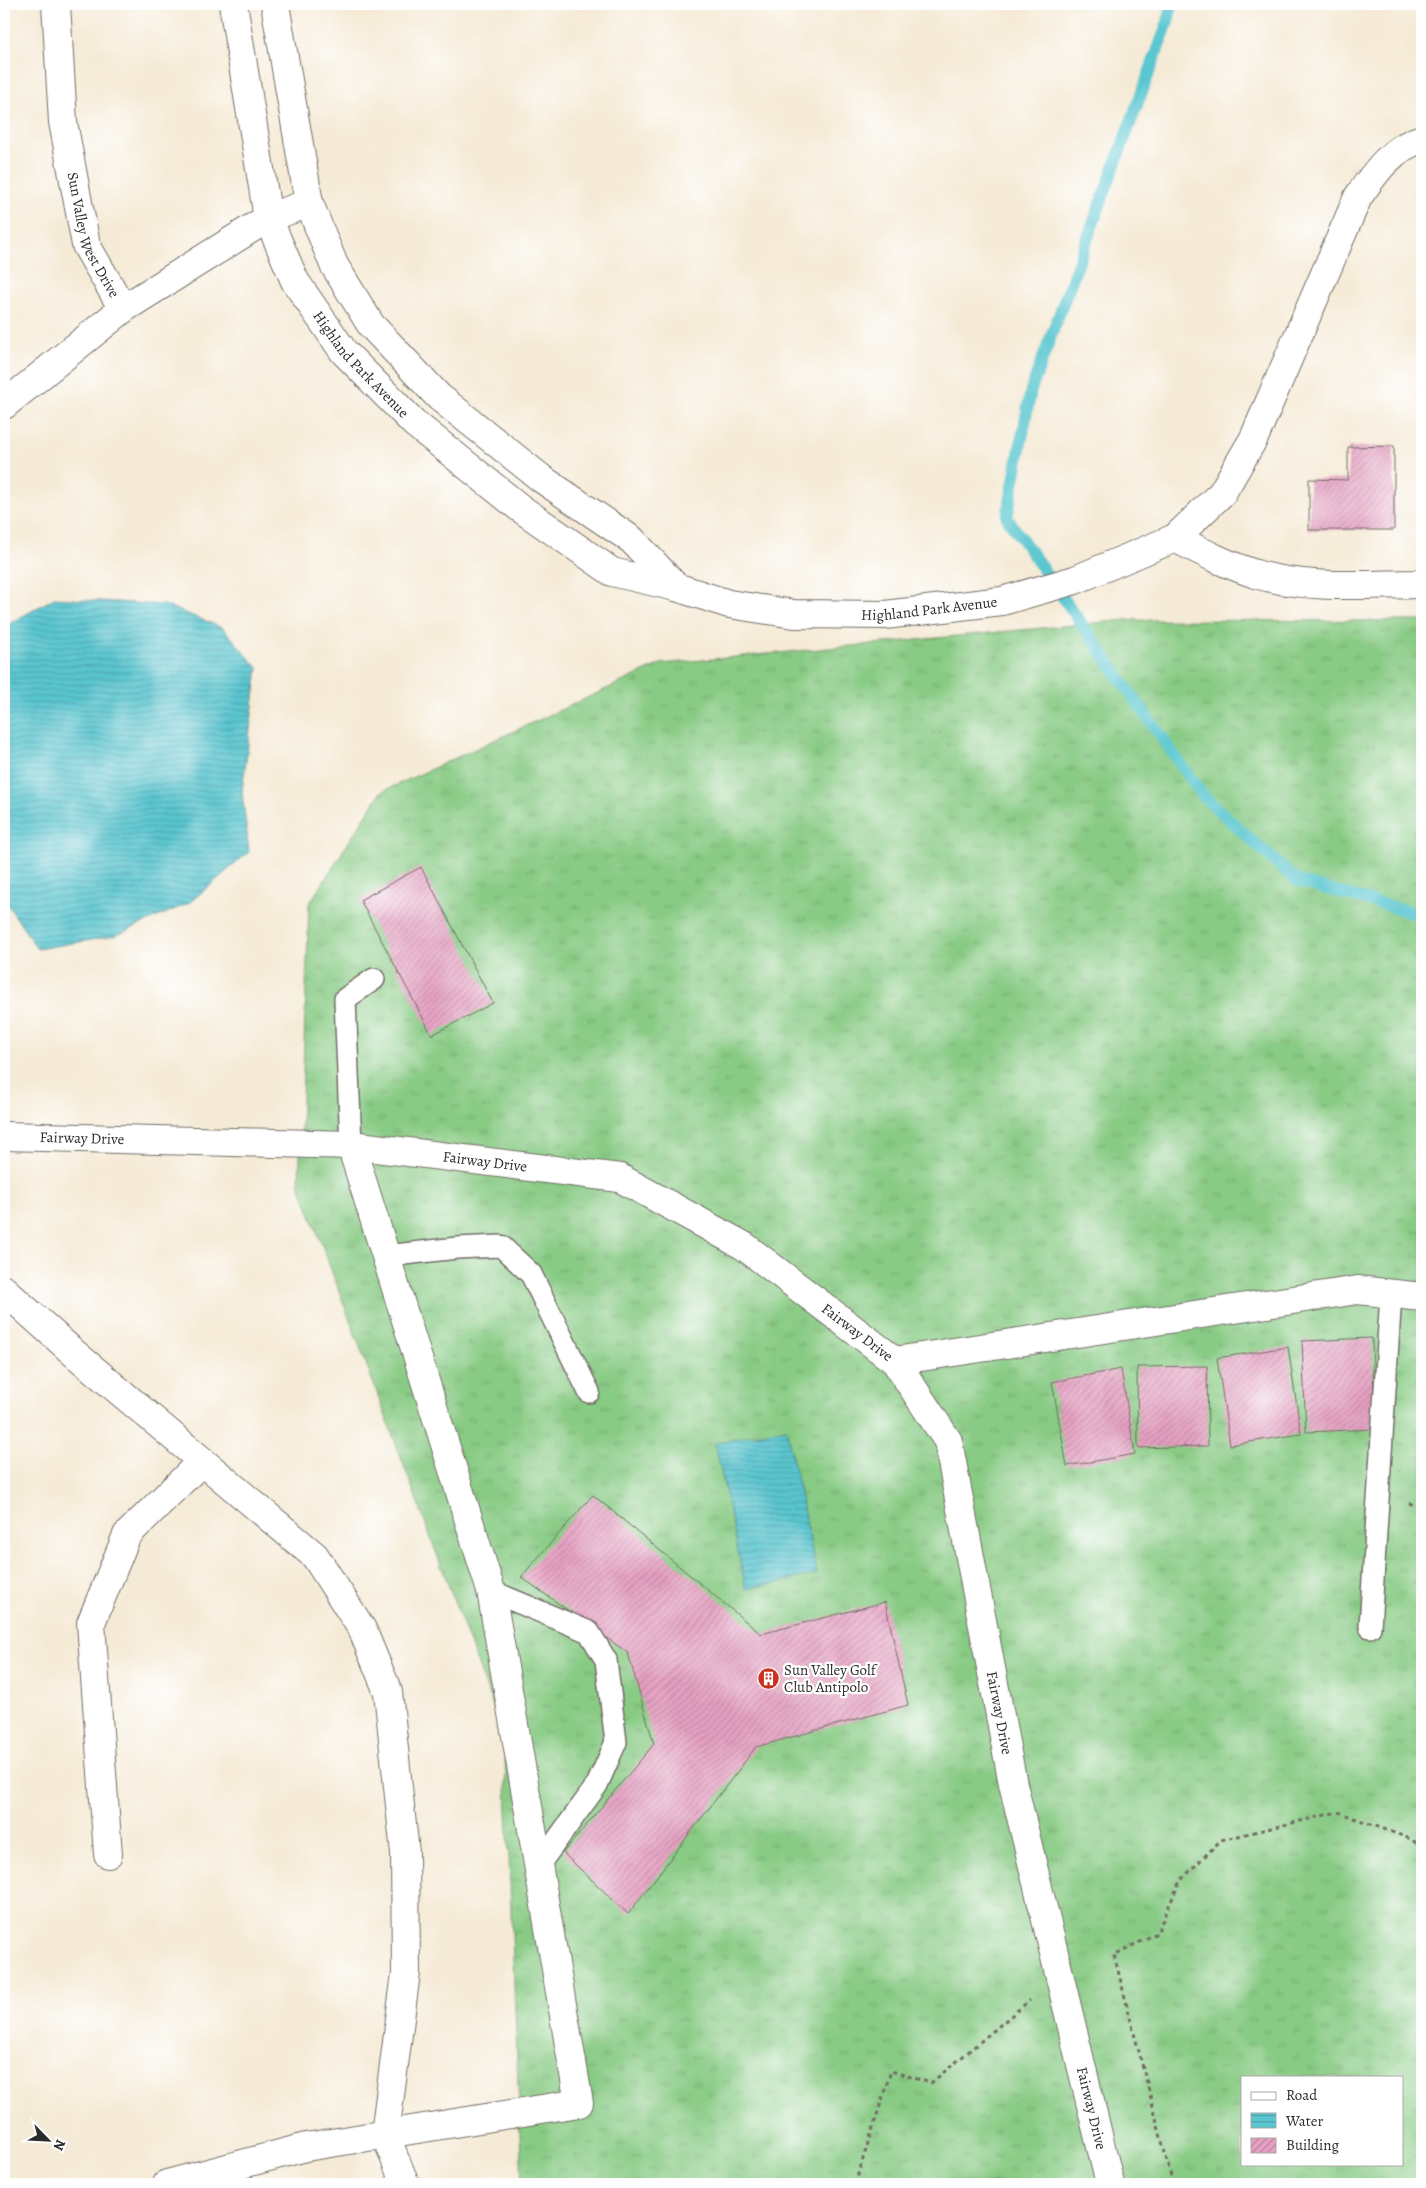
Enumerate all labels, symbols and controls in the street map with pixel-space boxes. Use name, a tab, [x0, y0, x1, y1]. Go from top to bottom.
street label: Sun Valley West Drive	[63, 170, 124, 302]
street label: Highland Park Avenue	[308, 307, 414, 422]
street label: Highland Park Avenue	[861, 592, 999, 625]
street label: Fairway Drive	[39, 1127, 125, 1149]
street label: Fairway Drive	[442, 1146, 528, 1177]
street label: Fairway Drive	[818, 1299, 897, 1366]
place label: Sun Valley Golf Club Antipolo	[784, 1660, 878, 1697]
building icon: Sun Valley Golf Club Antipolo	[756, 1667, 780, 1691]
street label: Fairway Drive	[982, 1669, 1017, 1757]
street label: Fairway Drive	[1072, 2065, 1111, 2152]
legend	[1241, 2076, 1404, 2166]
text: Road	[1286, 2085, 1318, 2105]
text: Water	[1285, 2111, 1323, 2131]
north arrow	[22, 2116, 72, 2166]
text: Building	[1286, 2135, 1339, 2155]
text: N	[49, 2137, 70, 2154]

